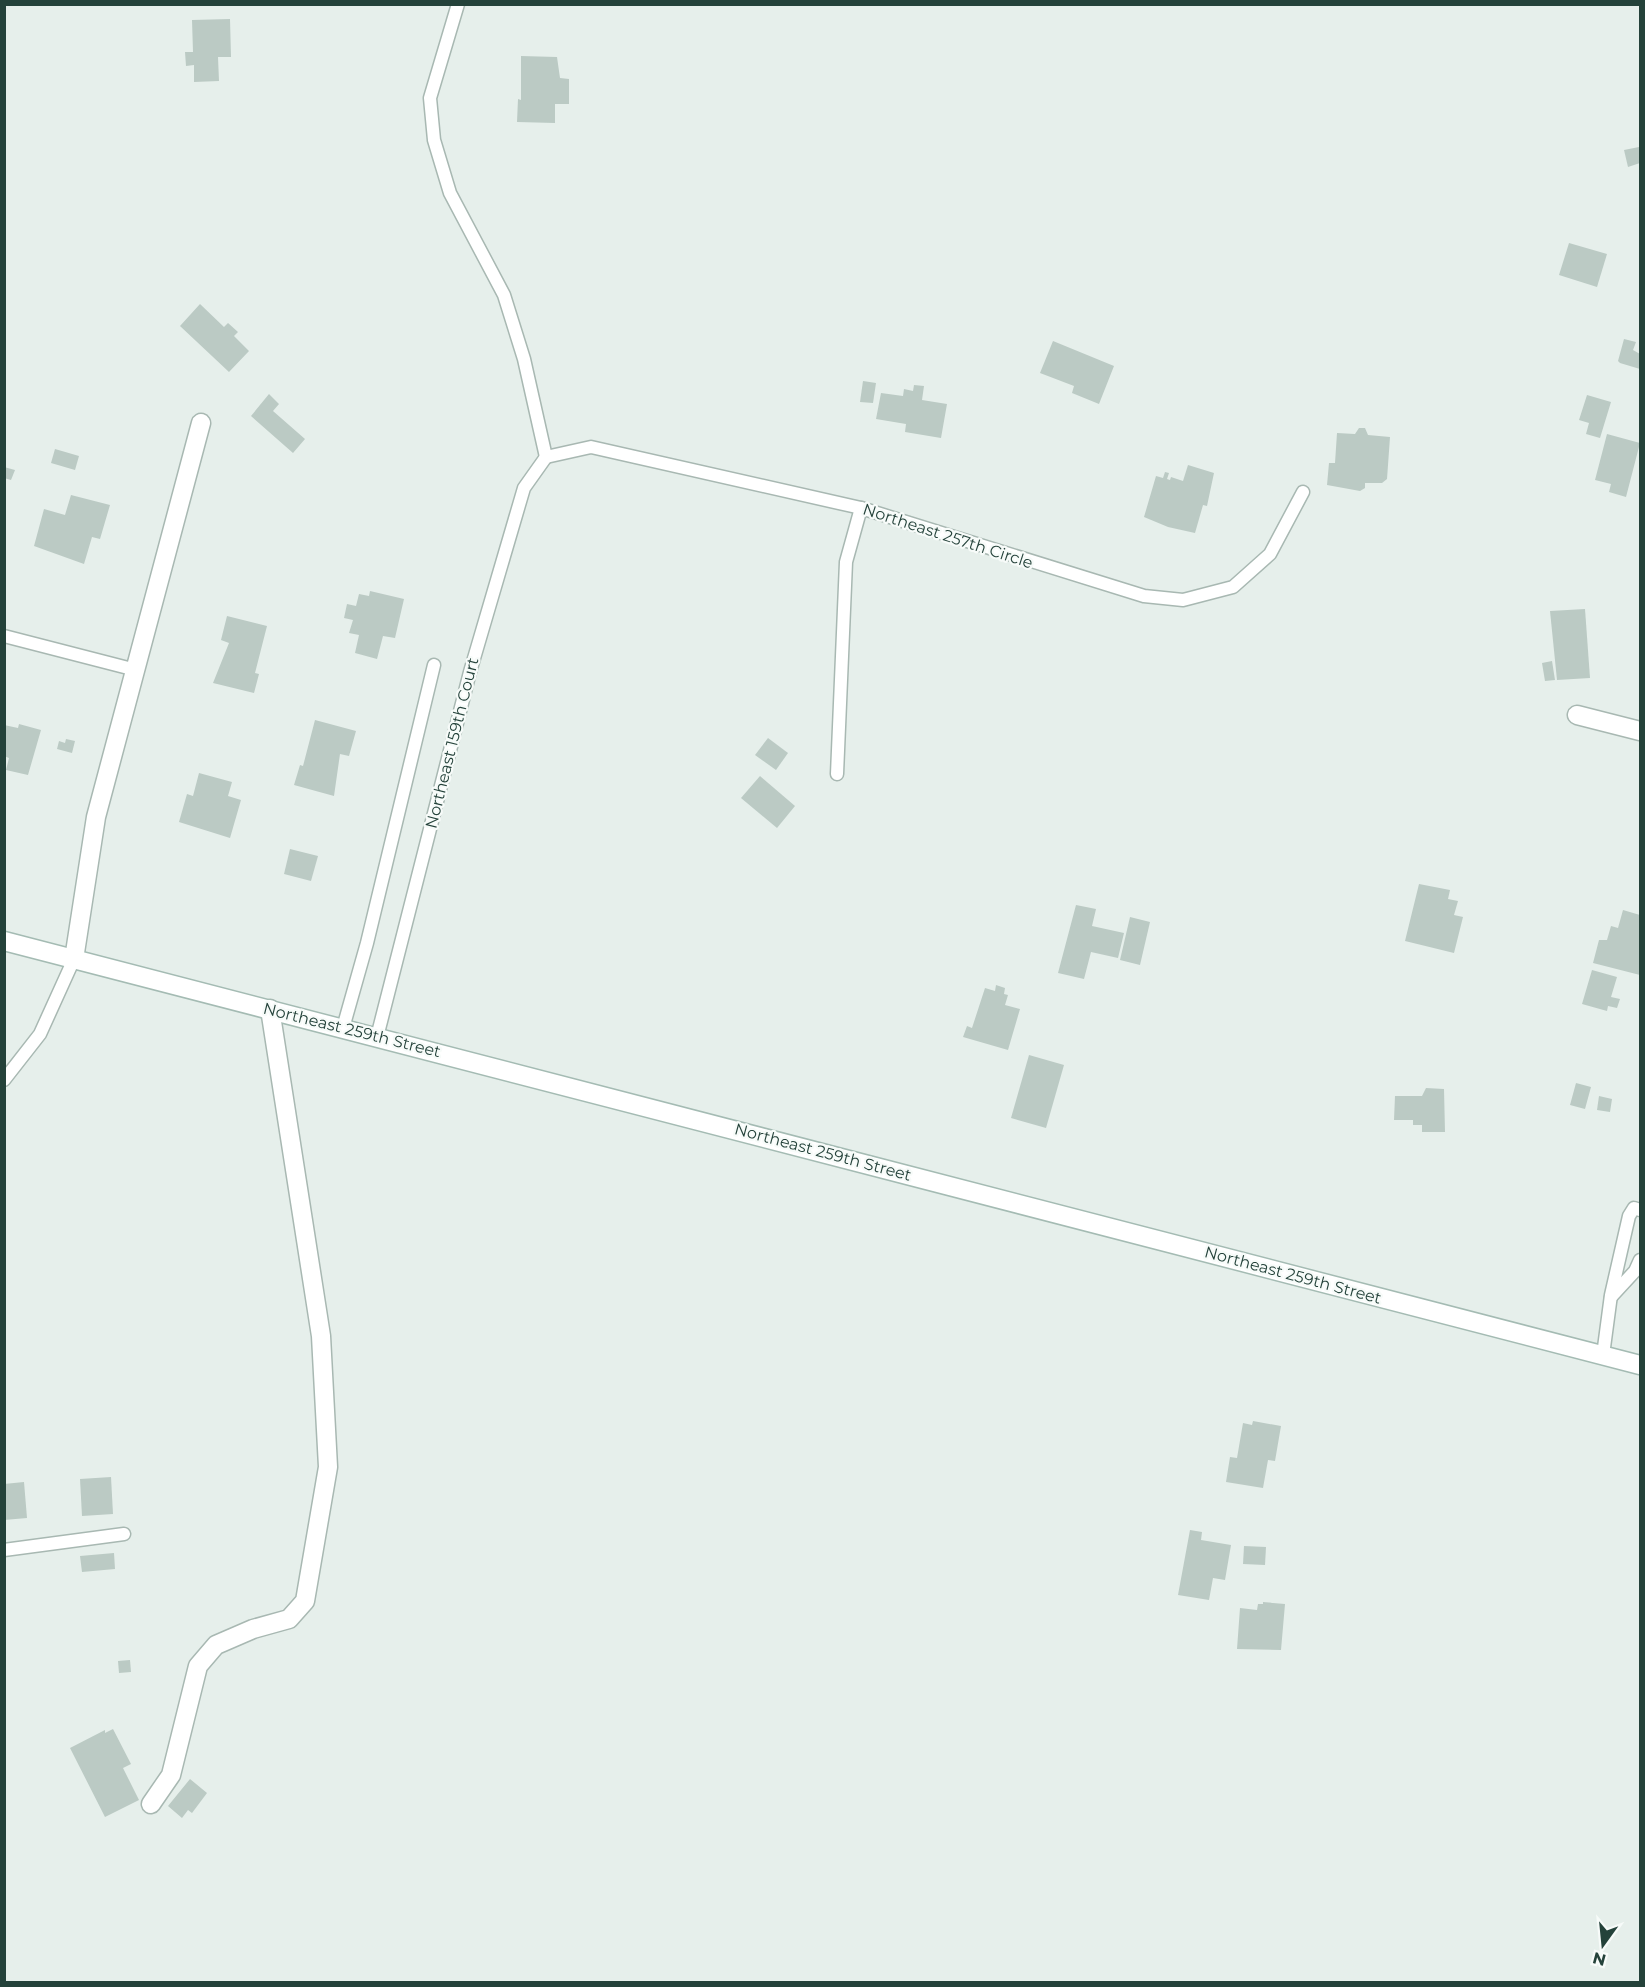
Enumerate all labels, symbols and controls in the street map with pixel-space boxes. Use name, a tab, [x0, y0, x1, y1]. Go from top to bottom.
street label: Northeast 257th Circle	[861, 500, 1035, 572]
street label: Northeast 159th Court	[422, 655, 483, 830]
street label: Northeast 259th Street	[261, 999, 443, 1061]
street label: Northeast 259th Street	[732, 1119, 914, 1185]
street label: Northeast 259th Street	[1202, 1242, 1384, 1308]
north arrow	[1573, 1915, 1633, 1975]
text: N	[1591, 1948, 1608, 1970]

